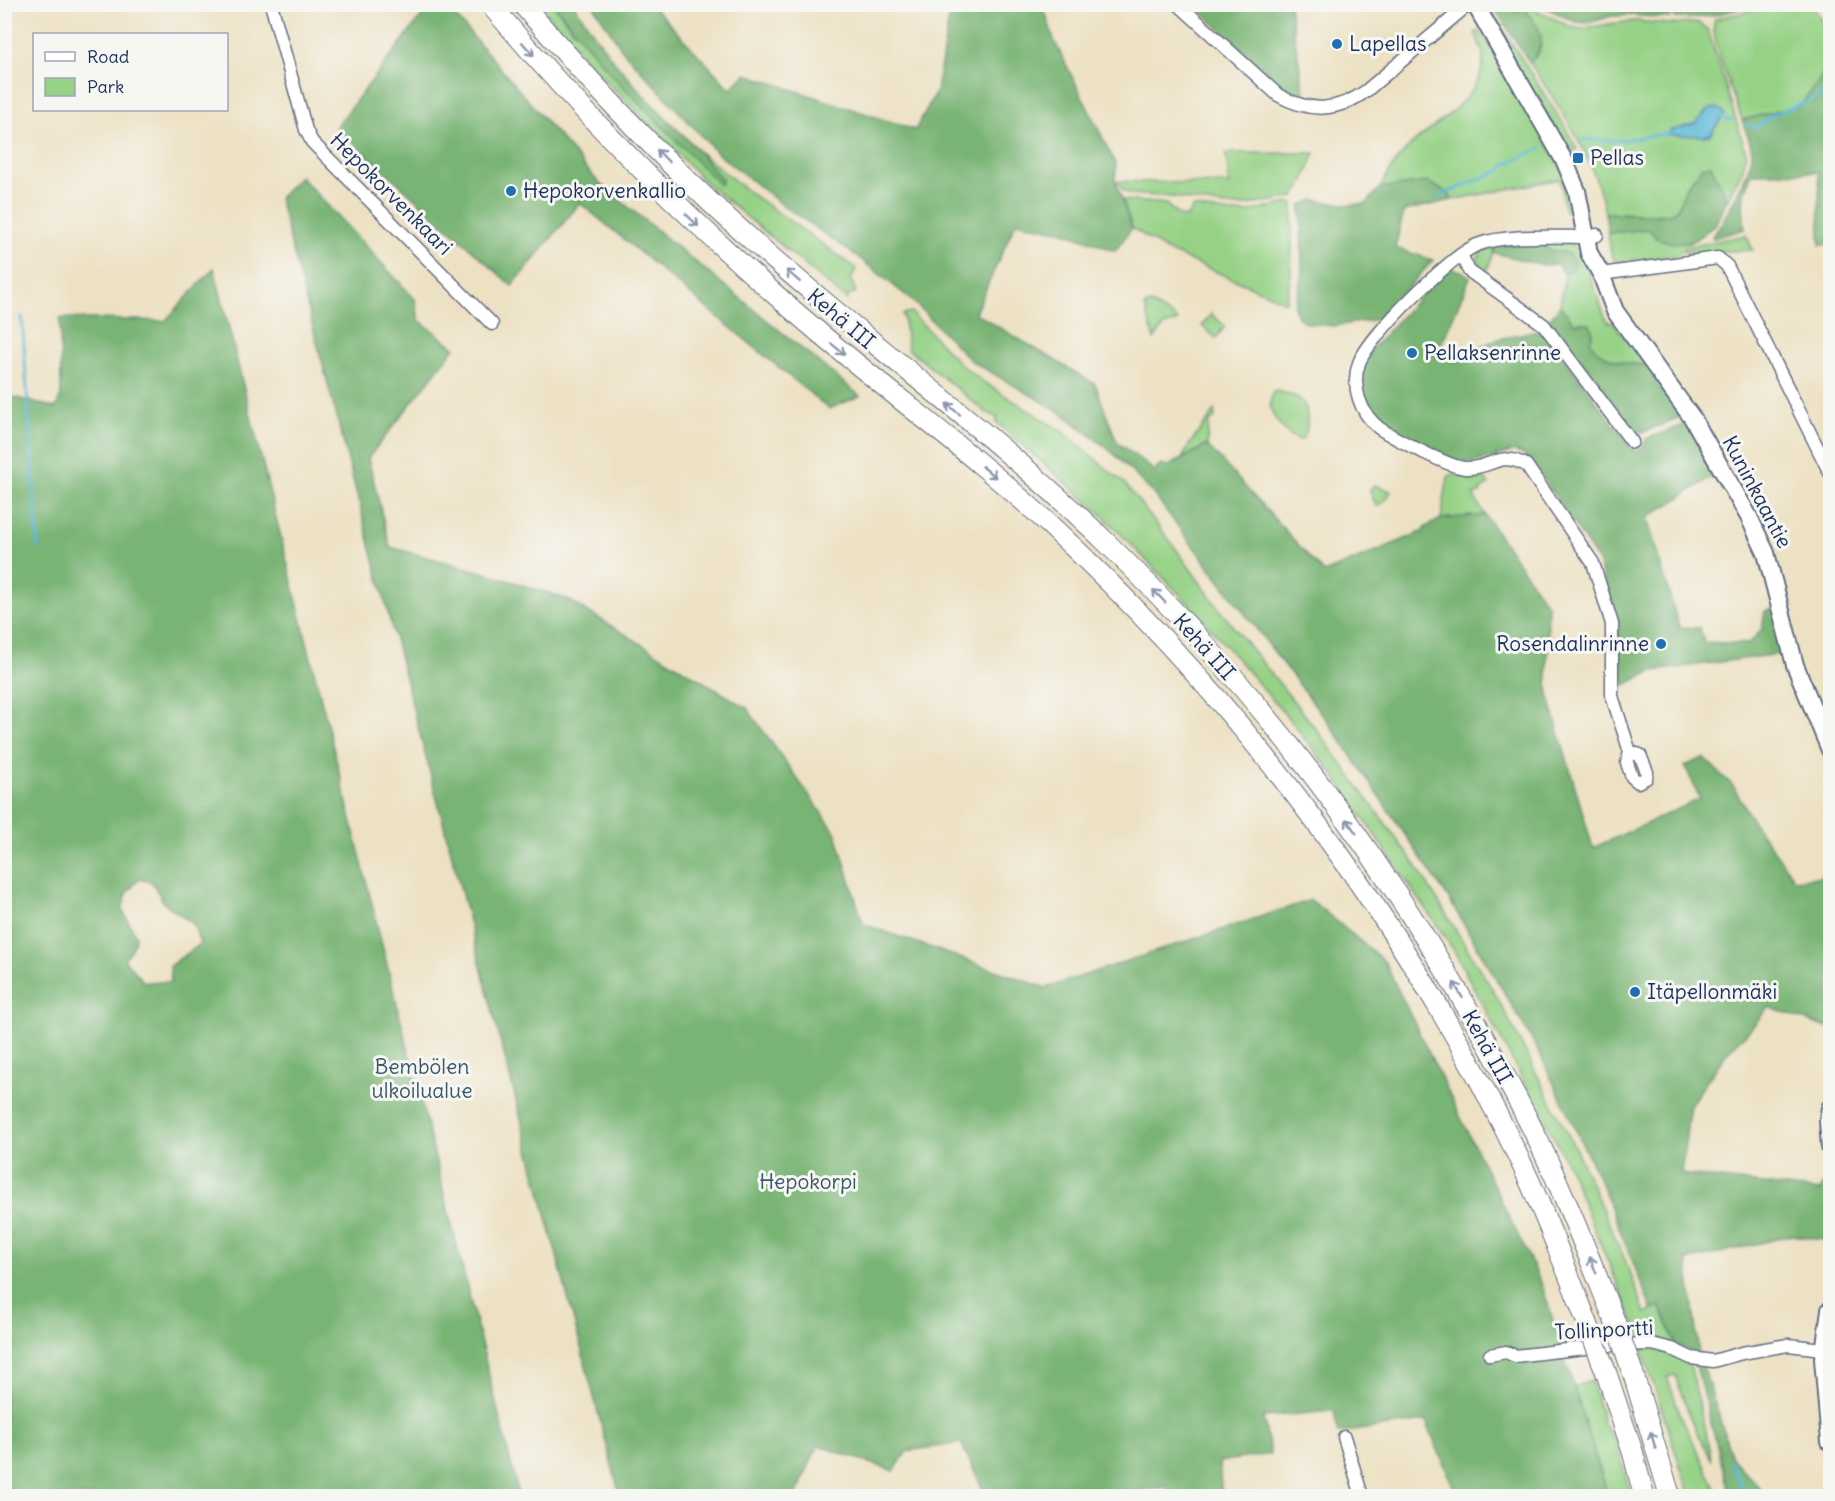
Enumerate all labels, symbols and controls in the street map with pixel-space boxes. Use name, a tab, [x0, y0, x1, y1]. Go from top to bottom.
place label: Lapellas	[1349, 30, 1427, 57]
legend	[33, 33, 228, 111]
marker: Lapellas	[1330, 37, 1344, 51]
one-way arrow	[521, 41, 535, 56]
text: Road	[87, 45, 130, 68]
text: Park	[87, 75, 124, 98]
street label: Hepokorvenkaari	[324, 127, 458, 261]
place label: Pellas	[1590, 144, 1644, 171]
one-way arrow	[656, 149, 670, 164]
marker: Pellas	[1571, 151, 1585, 165]
place label: Hepokorvenkallio	[523, 177, 686, 204]
marker: Hepokorvenkallio	[504, 184, 518, 198]
one-way arrow	[685, 213, 700, 227]
one-way arrow	[785, 269, 801, 282]
street label: Kehä III	[802, 282, 881, 355]
place label: Pellaksenrinne	[1424, 339, 1561, 366]
one-way arrow	[830, 342, 846, 355]
marker: Pellaksenrinne	[1405, 346, 1419, 360]
one-way arrow	[945, 402, 961, 415]
street label: Kuninkaantie	[1717, 431, 1798, 553]
one-way arrow	[981, 466, 997, 479]
one-way arrow	[1152, 588, 1167, 603]
street label: Kehä III	[1167, 608, 1241, 686]
place label: Rosendalinrinne	[1496, 630, 1649, 657]
marker: Rosendalinrinne	[1654, 637, 1668, 651]
one-way arrow	[1345, 819, 1357, 835]
place label: Itäpellonmäki	[1647, 978, 1777, 1005]
one-way arrow	[1451, 982, 1463, 999]
marker: Itäpellonmäki	[1628, 985, 1642, 999]
street label: Kehä III	[1456, 1005, 1519, 1088]
park label: Bembölen ulkoilualue	[371, 1053, 473, 1104]
park label: Hepokorpi	[759, 1168, 857, 1195]
one-way arrow	[1586, 1256, 1597, 1275]
street label: Tollinportti	[1554, 1313, 1654, 1346]
one-way arrow	[1647, 1431, 1658, 1450]

